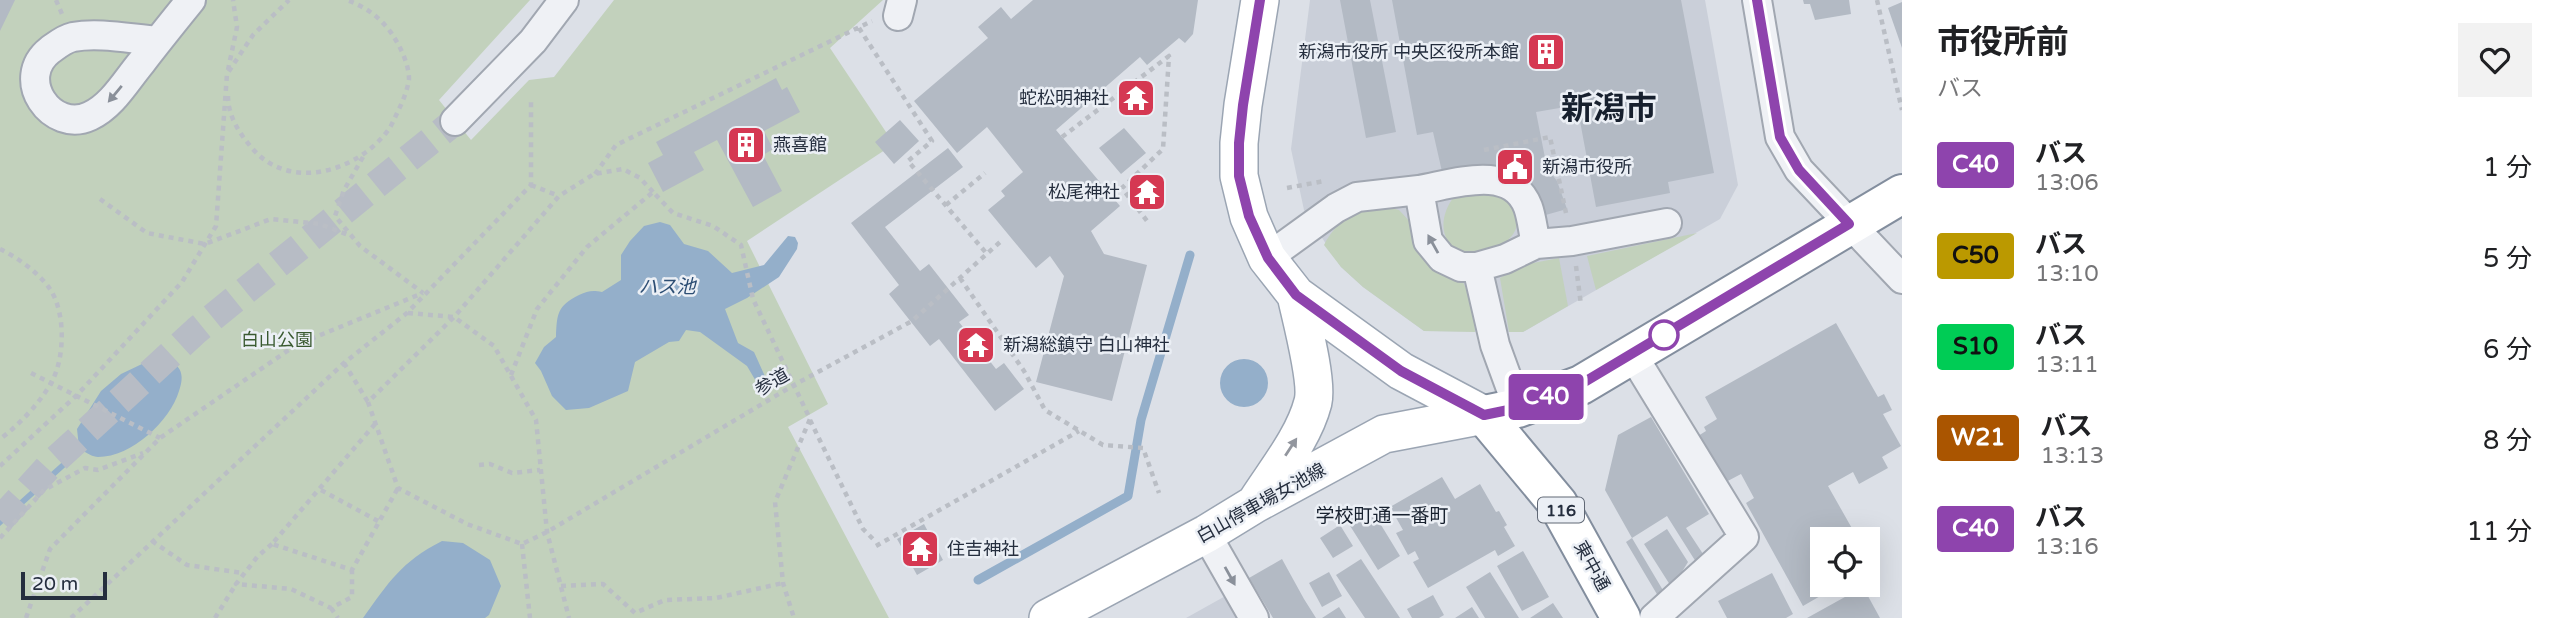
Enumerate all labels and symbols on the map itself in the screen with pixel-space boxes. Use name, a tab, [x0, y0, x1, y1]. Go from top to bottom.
building icon: 新潟市役所 中央区役所本館	[1525, 31, 1567, 73]
place label: 新潟市役所 中央区役所本館	[1298, 41, 1519, 63]
temple icon: 蛇松明神社	[1115, 77, 1157, 119]
one-way arrow	[107, 85, 123, 103]
place label: 蛇松明神社	[1019, 87, 1109, 109]
district label: 新潟市	[1561, 90, 1657, 128]
building icon: 燕喜館	[725, 124, 767, 166]
place label: 燕喜館	[773, 134, 827, 156]
public building icon: 新潟市役所	[1494, 146, 1536, 188]
place label: 新潟市役所	[1542, 156, 1632, 178]
temple icon: 松尾神社	[1126, 171, 1168, 213]
place label: 松尾神社	[1048, 181, 1120, 203]
one-way arrow	[1427, 234, 1440, 254]
water label: ハス池	[638, 276, 697, 298]
unlabelled marker	[1649, 320, 1679, 350]
temple icon: 新潟総鎮守 白山神社	[955, 324, 997, 366]
park label: 白山公園	[241, 329, 313, 351]
place label: 新潟総鎮守 白山神社	[1003, 334, 1170, 356]
street label: 参道	[751, 363, 793, 401]
line badge: C40	[1506, 374, 1586, 420]
one-way arrow	[1285, 437, 1298, 457]
street label: 白山停車場女池線	[1193, 458, 1329, 548]
road number: 116	[1538, 498, 1584, 523]
district label: 学校町通一番町	[1315, 505, 1449, 527]
temple icon: 住吉神社	[899, 528, 941, 570]
street label: 東中通	[1569, 537, 1615, 595]
place label: 住吉神社	[947, 538, 1019, 560]
one-way arrow	[1224, 566, 1236, 586]
scale bar	[21, 569, 107, 601]

